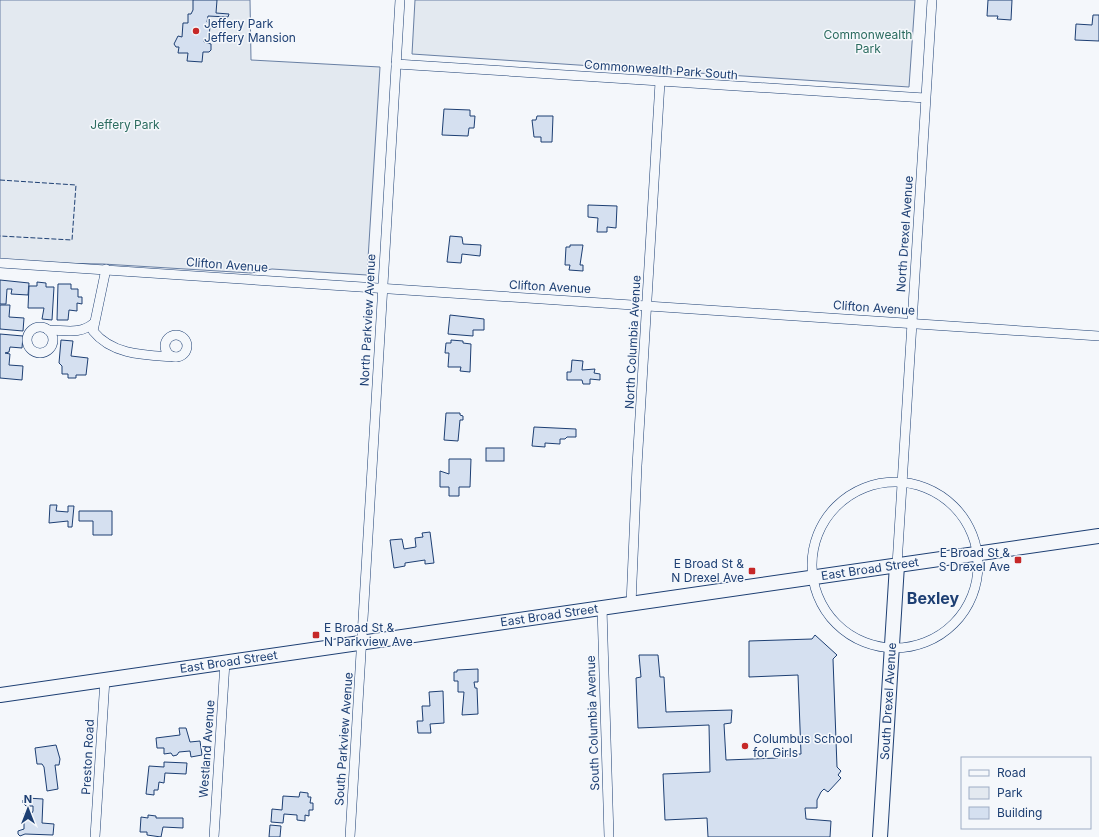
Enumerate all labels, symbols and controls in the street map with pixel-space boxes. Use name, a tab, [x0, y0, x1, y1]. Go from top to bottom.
place label: Jeffery Park Jeffery Mansion	[204, 16, 296, 45]
marker: Jeffery Park Jeffery Mansion	[191, 26, 201, 36]
park label: Commonwealth Park	[824, 27, 912, 56]
street label: Commonwealth Park South	[584, 57, 739, 82]
park label: Jeffery Park	[90, 117, 160, 132]
street label: North Drexel Avenue	[893, 175, 916, 293]
street label: North Parkview Avenue	[357, 253, 378, 387]
street label: Clifton Avenue	[185, 254, 269, 275]
street label: North Columbia Avenue	[621, 275, 644, 409]
street label: Clifton Avenue	[509, 277, 591, 296]
street label: Clifton Avenue	[832, 297, 916, 318]
place label: E Broad St & S Drexel Ave	[939, 545, 1010, 574]
street label: East Broad Street	[820, 554, 920, 583]
marker: E Broad St & S Drexel Ave	[1013, 555, 1023, 565]
place label: E Broad St & N Drexel Ave	[671, 556, 744, 585]
marker: E Broad St & N Drexel Ave	[747, 566, 757, 576]
district label: Bexley	[907, 588, 960, 608]
street label: East Broad Street	[499, 601, 599, 630]
place label: E Broad St & N Parkview Ave	[324, 620, 413, 649]
marker: E Broad St & N Parkview Ave	[311, 630, 321, 640]
street label: South Drexel Avenue	[877, 642, 899, 761]
street label: East Broad Street	[179, 647, 278, 676]
street label: South Columbia Avenue	[583, 655, 602, 791]
street label: South Parkview Avenue	[331, 672, 356, 806]
street label: Westland Avenue	[196, 700, 217, 798]
street label: Preston Road	[78, 719, 97, 795]
place label: Columbus School for Girls	[753, 731, 853, 760]
marker: Columbus School for Girls	[740, 741, 750, 751]
legend	[961, 757, 1091, 829]
text: Road	[997, 765, 1026, 780]
text: Park	[997, 785, 1023, 800]
north arrow	[8, 789, 48, 829]
text: N	[24, 792, 32, 806]
text: Building	[997, 805, 1042, 820]

